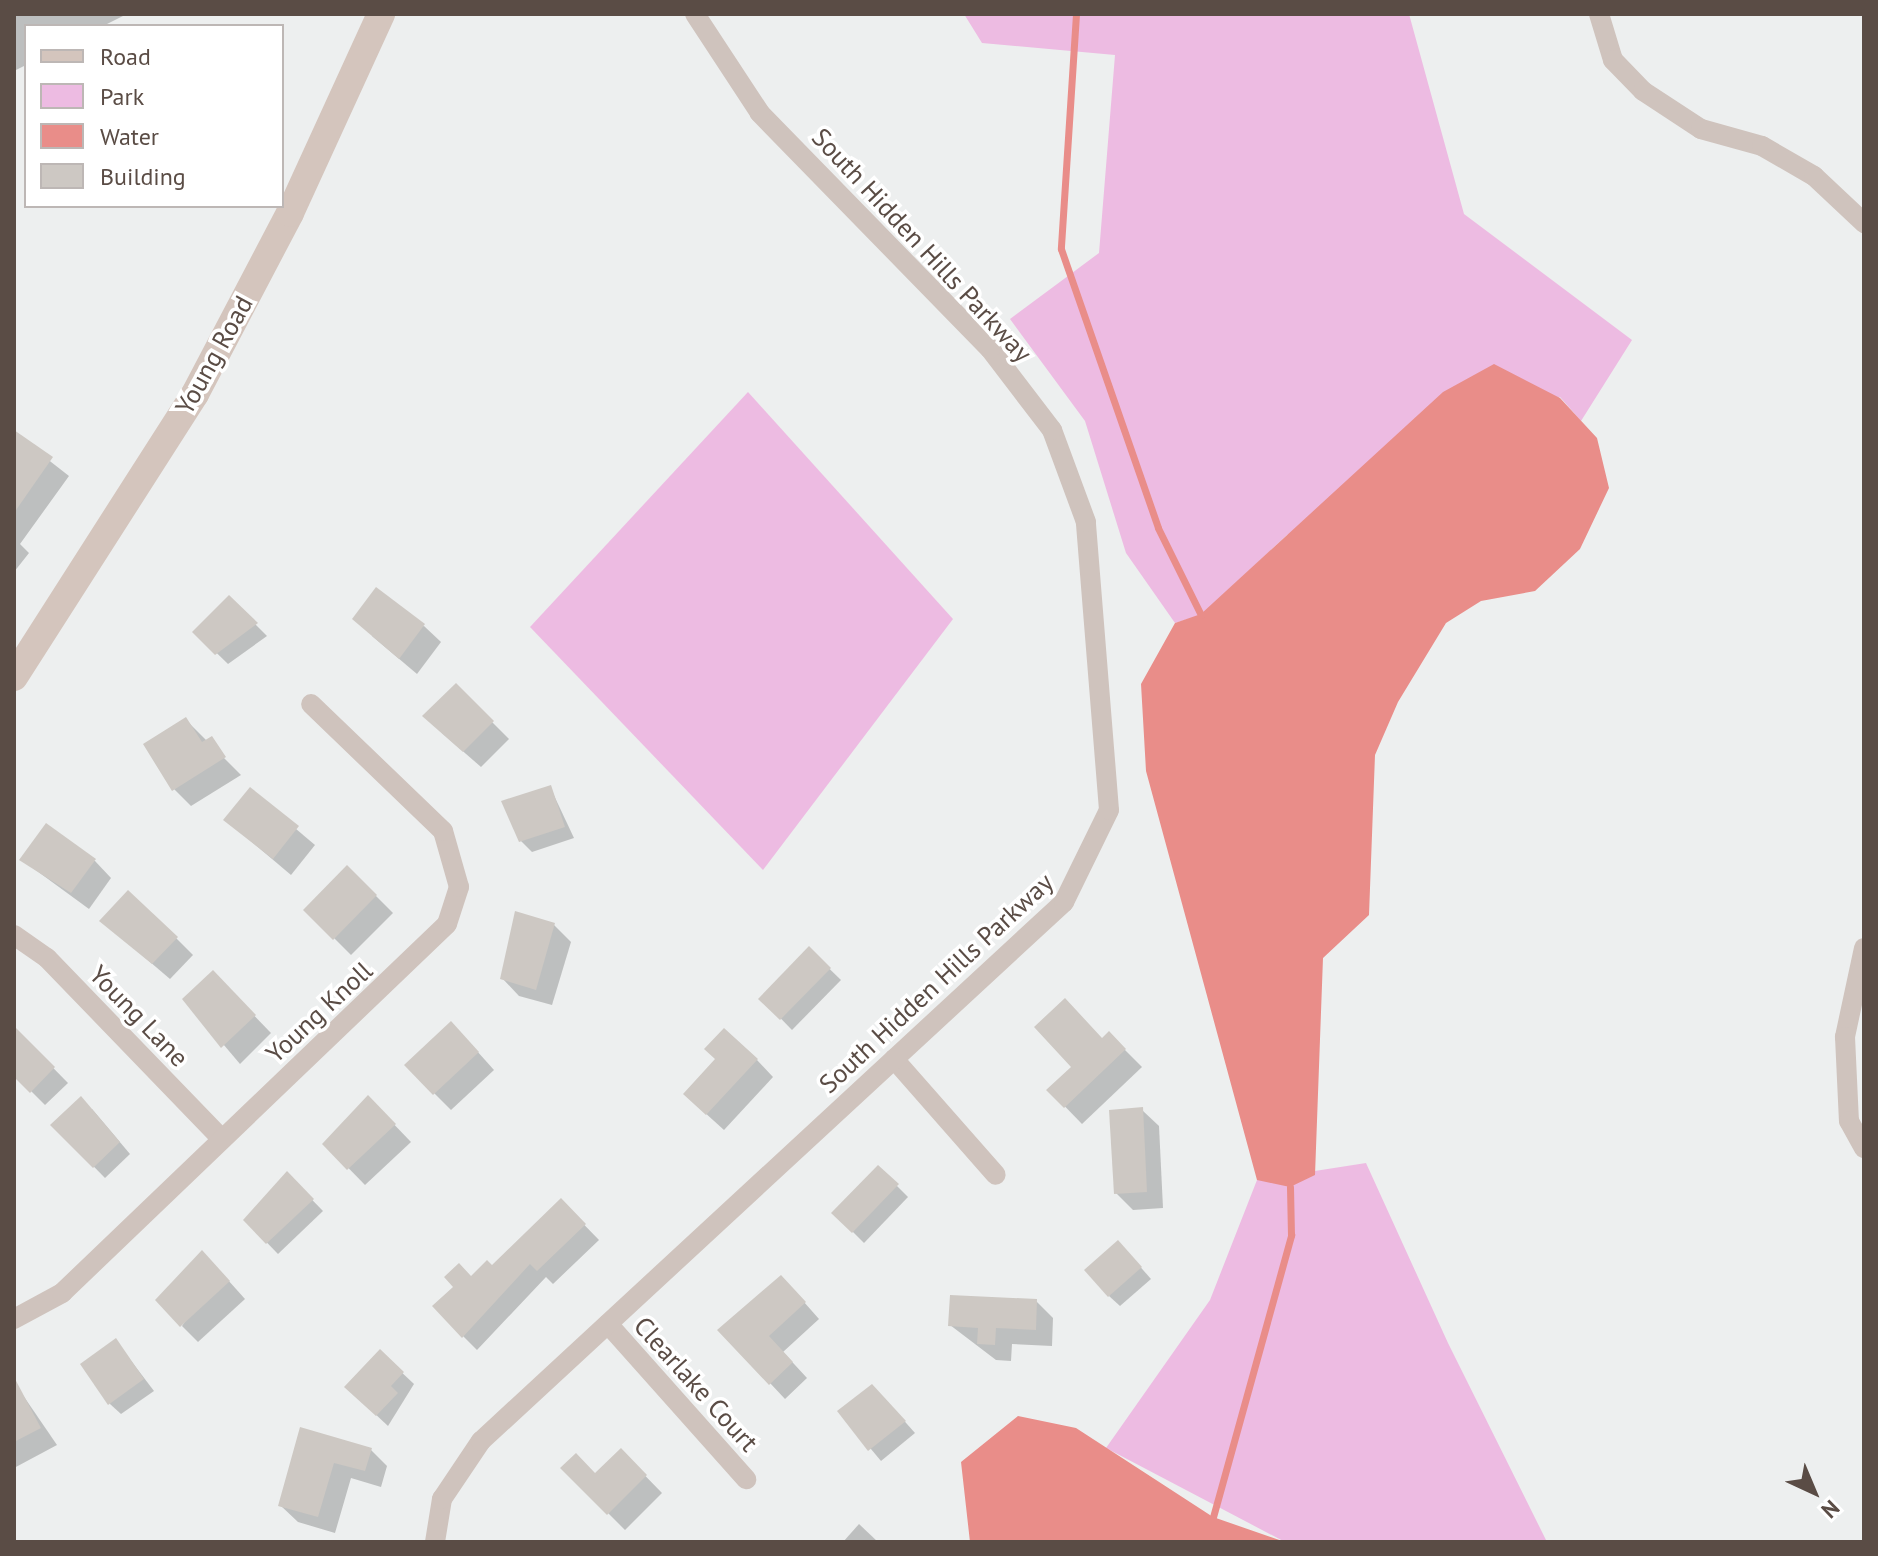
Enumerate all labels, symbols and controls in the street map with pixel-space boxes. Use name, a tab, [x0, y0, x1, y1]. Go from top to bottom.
legend	[24, 24, 284, 208]
text: Road	[100, 41, 151, 72]
text: Park	[100, 81, 144, 112]
text: Water	[100, 121, 159, 152]
street label: South Hidden Hills Parkway	[806, 122, 1038, 368]
text: Building	[100, 161, 186, 192]
street label: Young Road	[169, 290, 259, 420]
street label: South Hidden Hills Parkway	[813, 867, 1059, 1099]
street label: Young Knoll	[259, 955, 379, 1069]
street label: Young Lane	[83, 959, 195, 1073]
street label: Clearlake Court	[627, 1310, 765, 1458]
north arrow	[1774, 1452, 1854, 1532]
text: N	[1816, 1494, 1846, 1524]

